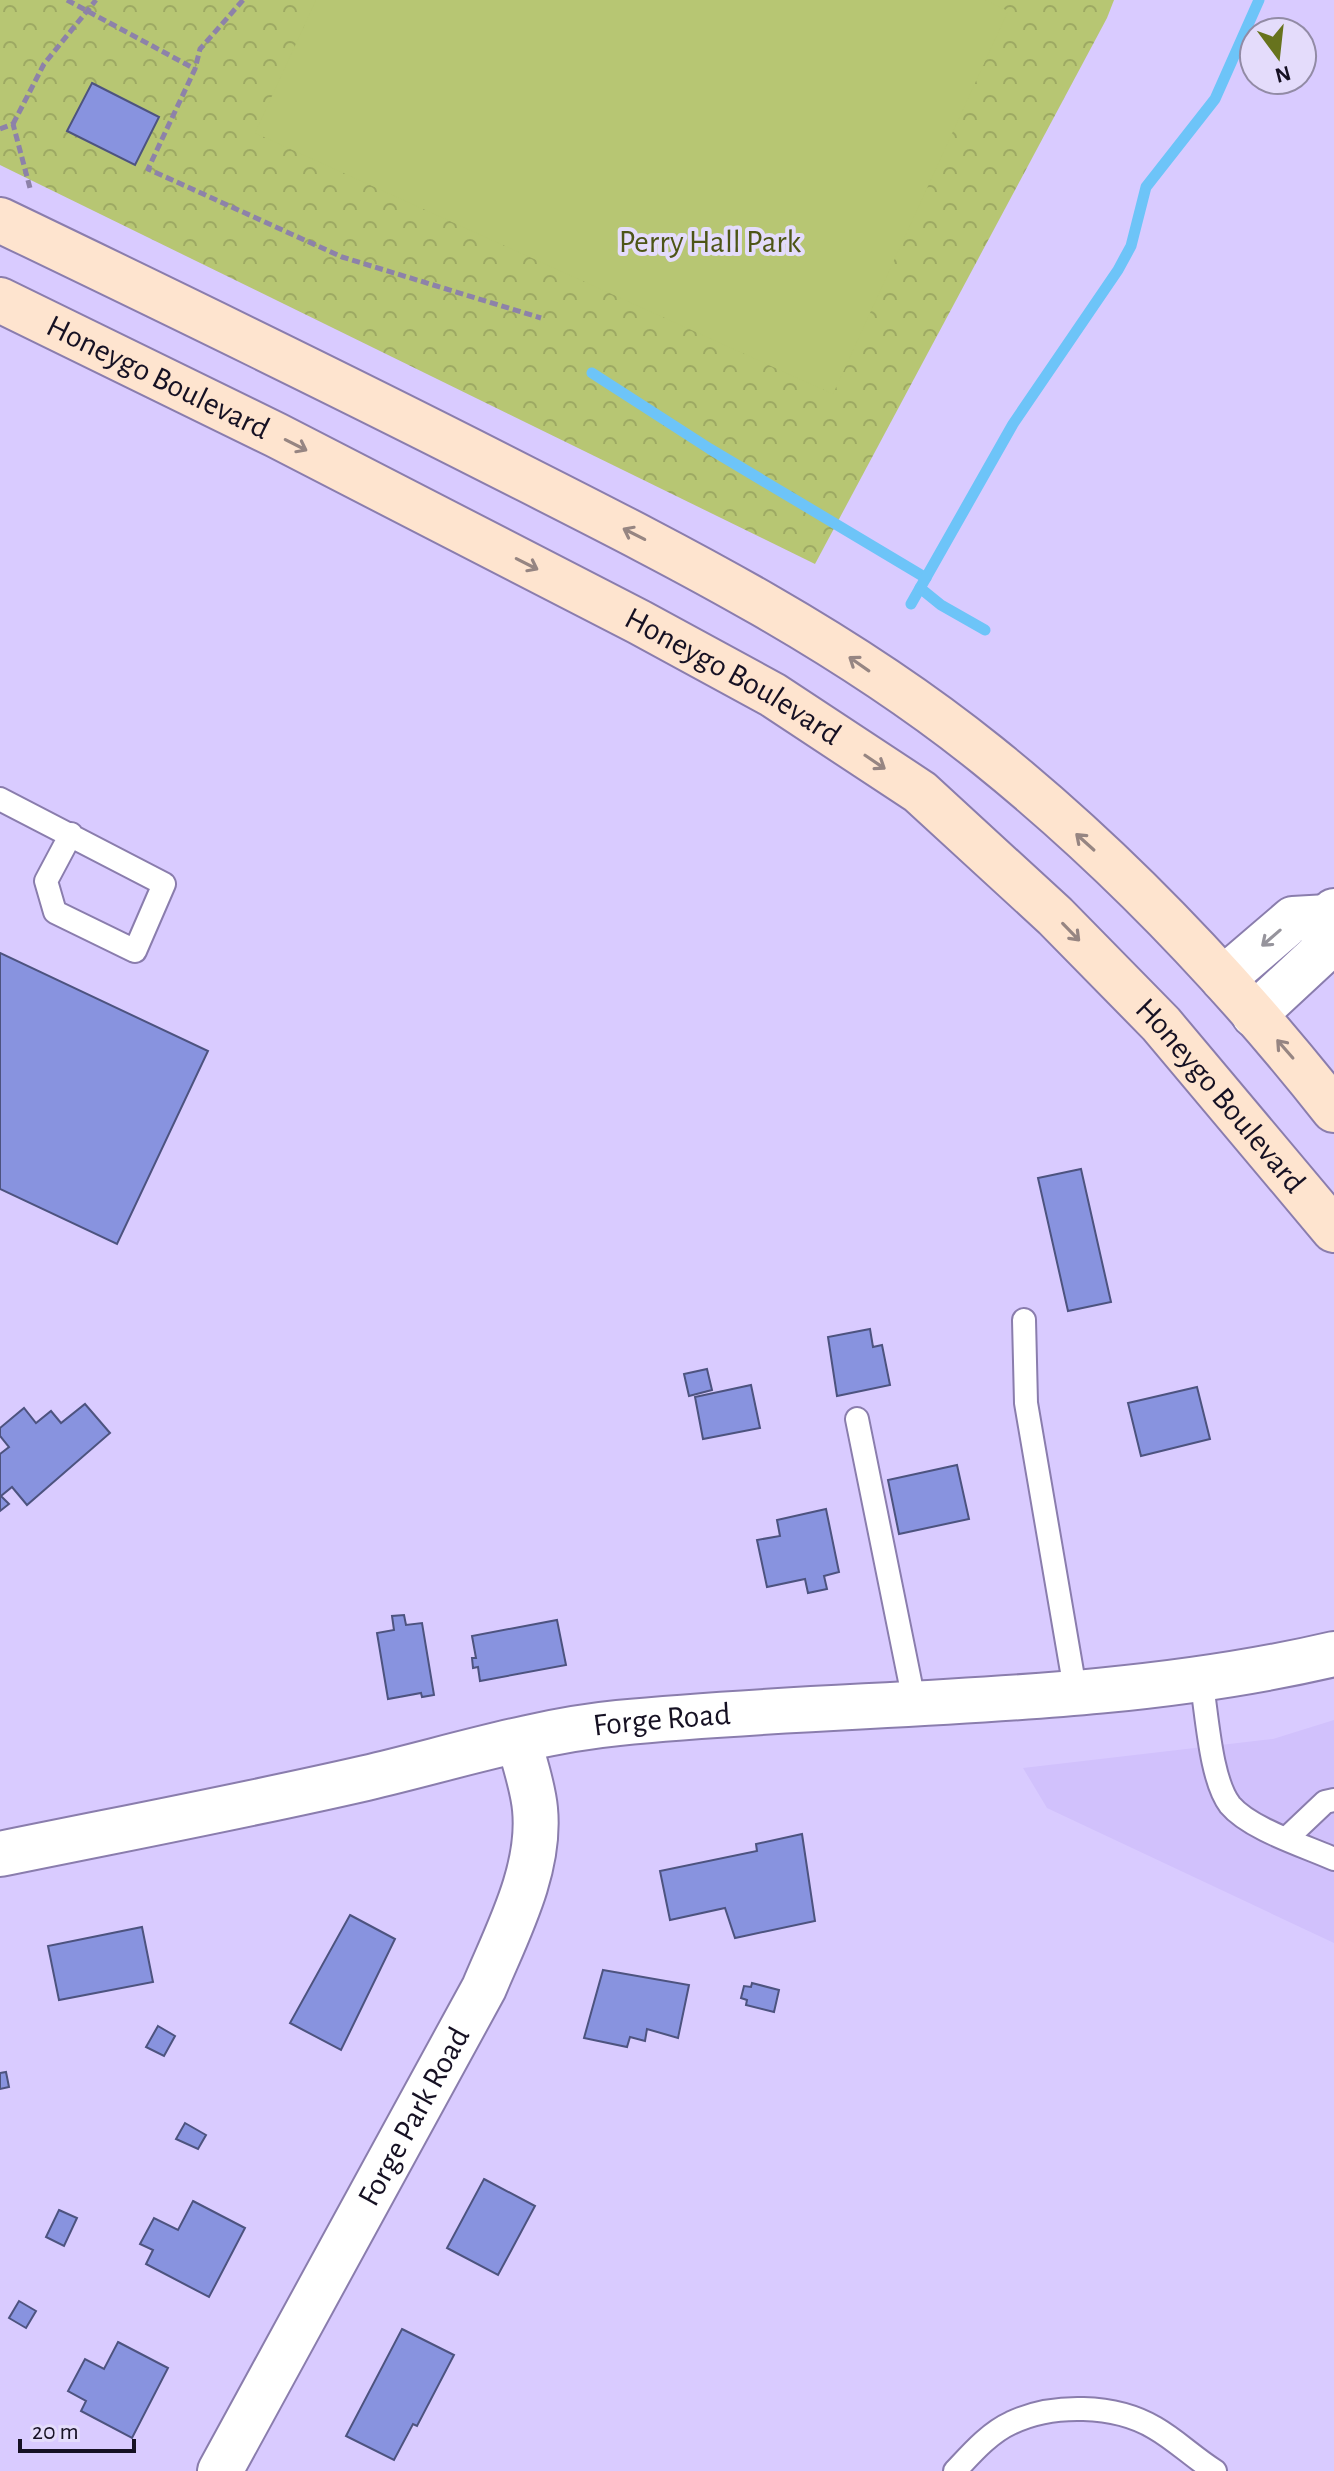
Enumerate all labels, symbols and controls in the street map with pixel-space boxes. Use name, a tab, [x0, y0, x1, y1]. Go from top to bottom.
north arrow	[1238, 16, 1318, 96]
text: N	[1273, 62, 1293, 87]
park label: Perry Hall Park	[619, 226, 802, 258]
street label: Honeygo Boulevard	[42, 309, 274, 445]
one-way arrow	[284, 438, 308, 454]
one-way arrow	[623, 526, 647, 541]
one-way arrow	[515, 557, 539, 573]
street label: Honeygo Boulevard	[620, 602, 847, 751]
one-way arrow	[849, 656, 871, 672]
one-way arrow	[863, 754, 885, 770]
one-way arrow	[1075, 834, 1095, 852]
one-way arrow	[1061, 922, 1080, 941]
one-way arrow	[1262, 929, 1282, 947]
street label: Honeygo Boulevard	[1129, 992, 1311, 1199]
one-way arrow	[1276, 1040, 1294, 1060]
street label: Forge Road	[591, 1698, 732, 1742]
street label: Forge Park Road	[352, 2022, 475, 2211]
scale bar	[20, 2403, 134, 2453]
text: 20 m	[32, 2420, 79, 2444]

